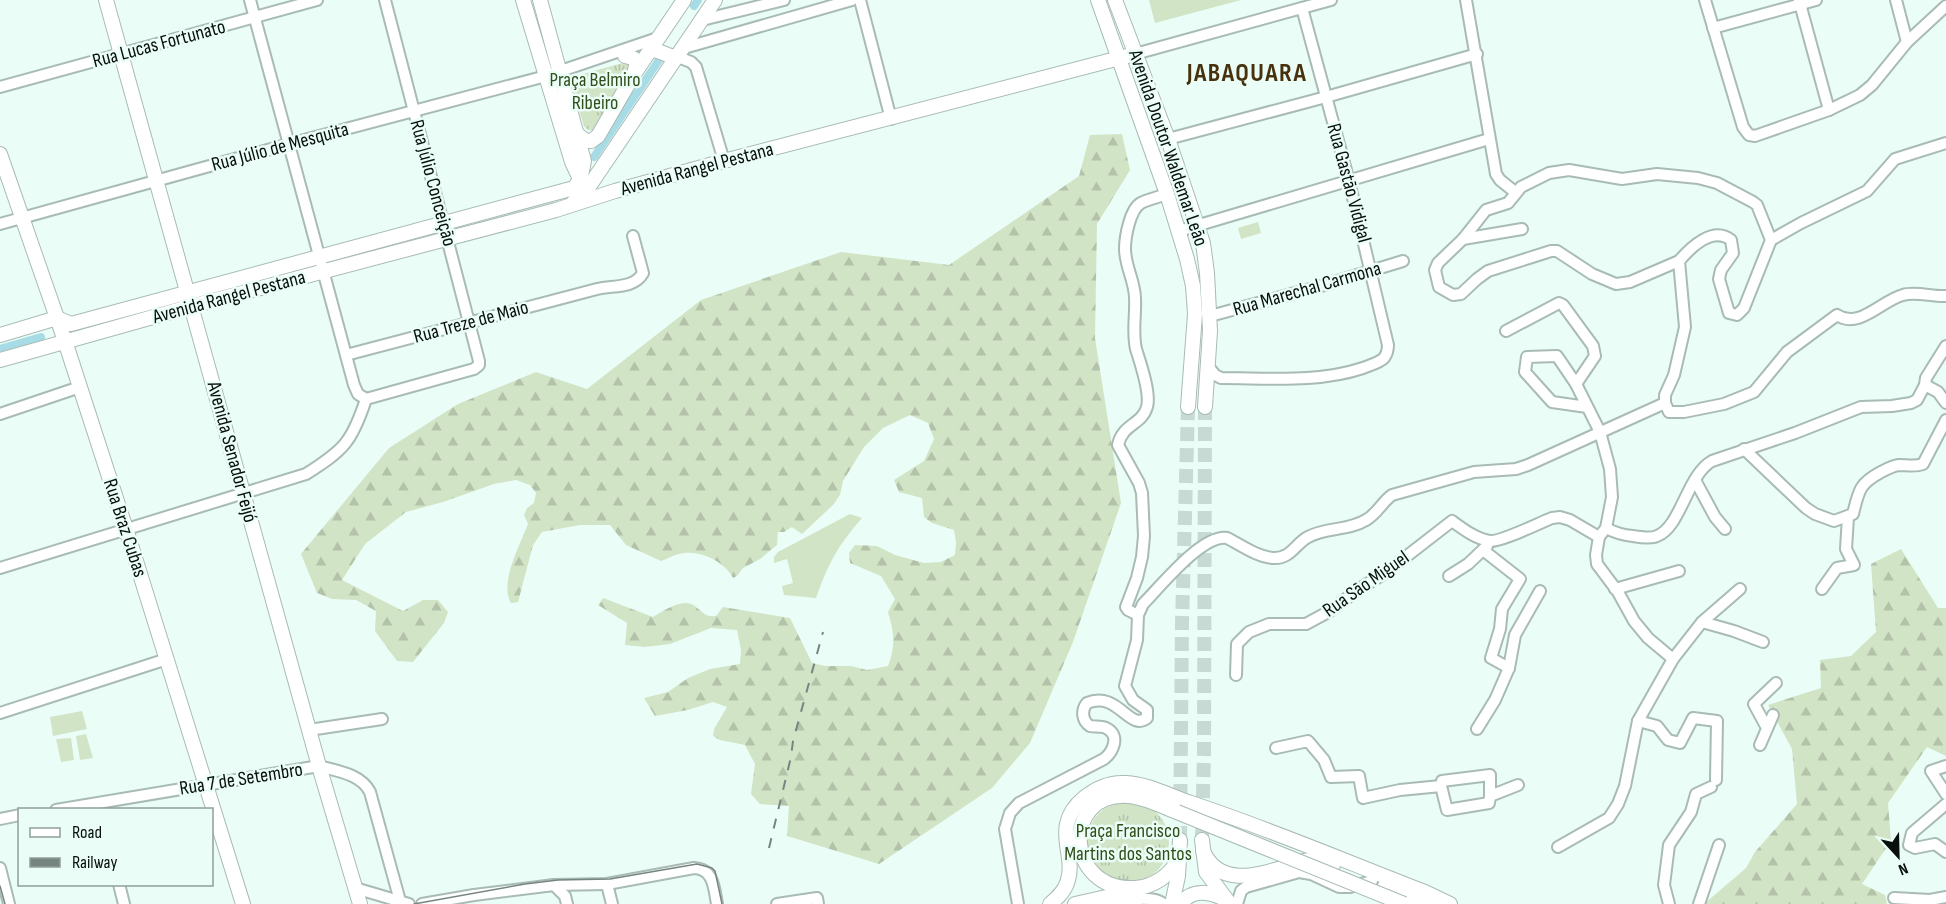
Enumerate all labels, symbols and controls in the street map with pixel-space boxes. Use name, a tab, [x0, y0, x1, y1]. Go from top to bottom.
street label: Rua Lucas Fortunato	[90, 15, 228, 73]
street label: Avenida Doutor Waldemar Leão	[1123, 46, 1213, 249]
district label: JABAQUARA	[1186, 58, 1307, 89]
park label: Praça Belmiro Ribeiro	[549, 68, 641, 115]
street label: Rua Júlio de Mesquita	[209, 117, 351, 177]
street label: Rua Júlio Conceição	[405, 117, 461, 249]
street label: Rua Gastão Vidigal	[1322, 121, 1376, 245]
street label: Avenida Rangel Pestana	[617, 137, 776, 201]
street label: Rua Marechal Carmona	[1230, 256, 1384, 322]
street label: Avenida Rangel Pestana	[149, 265, 308, 329]
street label: Rua Treze de Maio	[411, 295, 531, 349]
street label: Avenida Senador Feijó	[201, 378, 262, 525]
street label: Rua Braz Cubas	[98, 476, 152, 580]
street label: Rua São Miguel	[1318, 546, 1414, 622]
street label: Rua 7 de Setembro	[178, 757, 304, 801]
legend	[18, 808, 213, 886]
park label: Praça Francisco Martins dos Santos	[1064, 819, 1192, 866]
text: Road	[72, 822, 102, 843]
north arrow	[1868, 826, 1928, 886]
text: Railway	[72, 852, 117, 873]
text: N	[1896, 858, 1911, 879]

